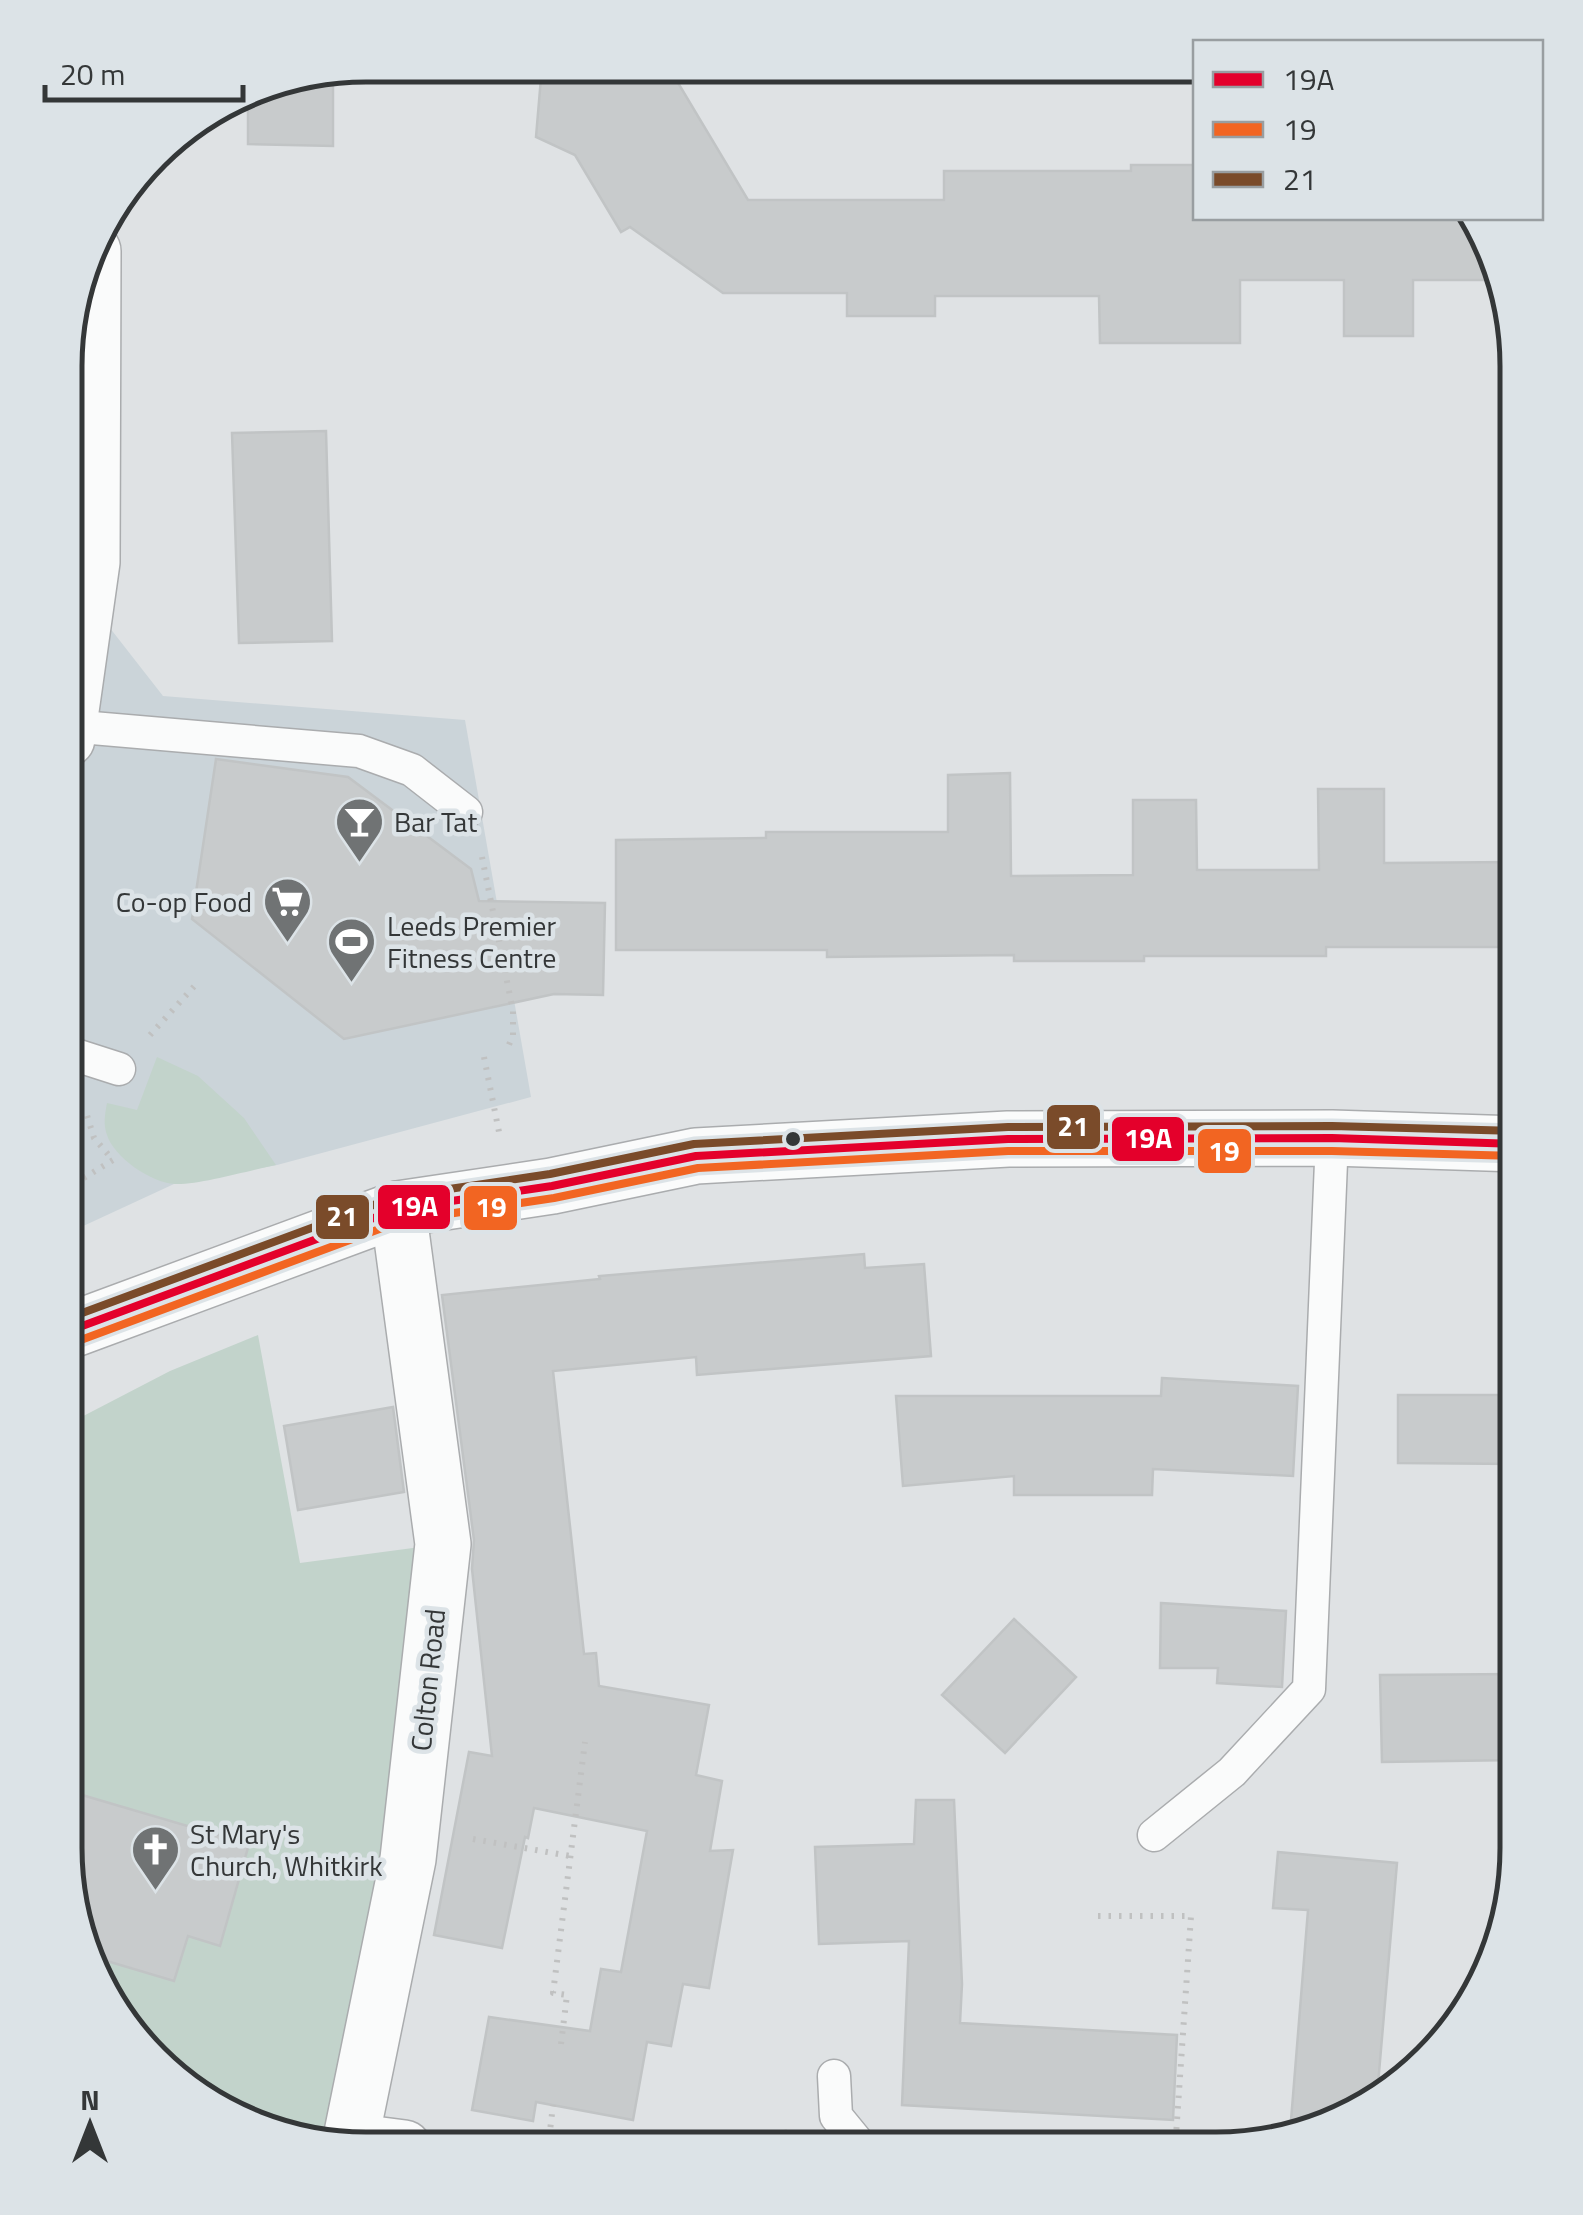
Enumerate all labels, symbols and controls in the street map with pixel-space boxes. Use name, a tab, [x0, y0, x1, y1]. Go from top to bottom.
scale bar	[45, 40, 242, 102]
legend	[1193, 40, 1543, 220]
text: 20 m	[60, 51, 125, 97]
text: 19A	[1283, 56, 1335, 102]
text: 19	[1283, 106, 1317, 152]
text: 21	[1283, 156, 1317, 202]
bar icon: Bar Tat	[333, 796, 385, 864]
place label: Bar Tat	[394, 800, 477, 843]
supermarket icon: Co-op Food	[261, 876, 313, 944]
place label: Co-op Food	[116, 880, 252, 923]
place label: Leeds Premier Fitness Centre	[387, 904, 557, 979]
sports icon: Leeds Premier Fitness Centre	[326, 916, 378, 984]
line badge: 21	[1045, 1103, 1102, 1151]
text: 21	[1057, 1104, 1089, 1147]
line badge: 19A	[1110, 1115, 1186, 1163]
text: 19A	[1124, 1116, 1172, 1159]
line badge: 19	[1196, 1127, 1253, 1175]
unlabelled marker	[783, 1129, 803, 1149]
text: 19	[1208, 1129, 1240, 1172]
line badge: 19A	[376, 1183, 452, 1231]
text: 19A	[390, 1184, 438, 1227]
line badge: 19	[462, 1184, 519, 1232]
text: 19	[475, 1185, 507, 1228]
line badge: 21	[314, 1193, 371, 1241]
text: 21	[326, 1194, 358, 1237]
street label: Colton Road	[399, 1607, 456, 1753]
place label: St Mary's Church, Whitkirk	[190, 1812, 383, 1887]
church icon: St Mary's Church, Whitkirk	[129, 1824, 181, 1892]
north arrow	[40, 2075, 140, 2175]
text: N	[80, 2078, 100, 2121]

